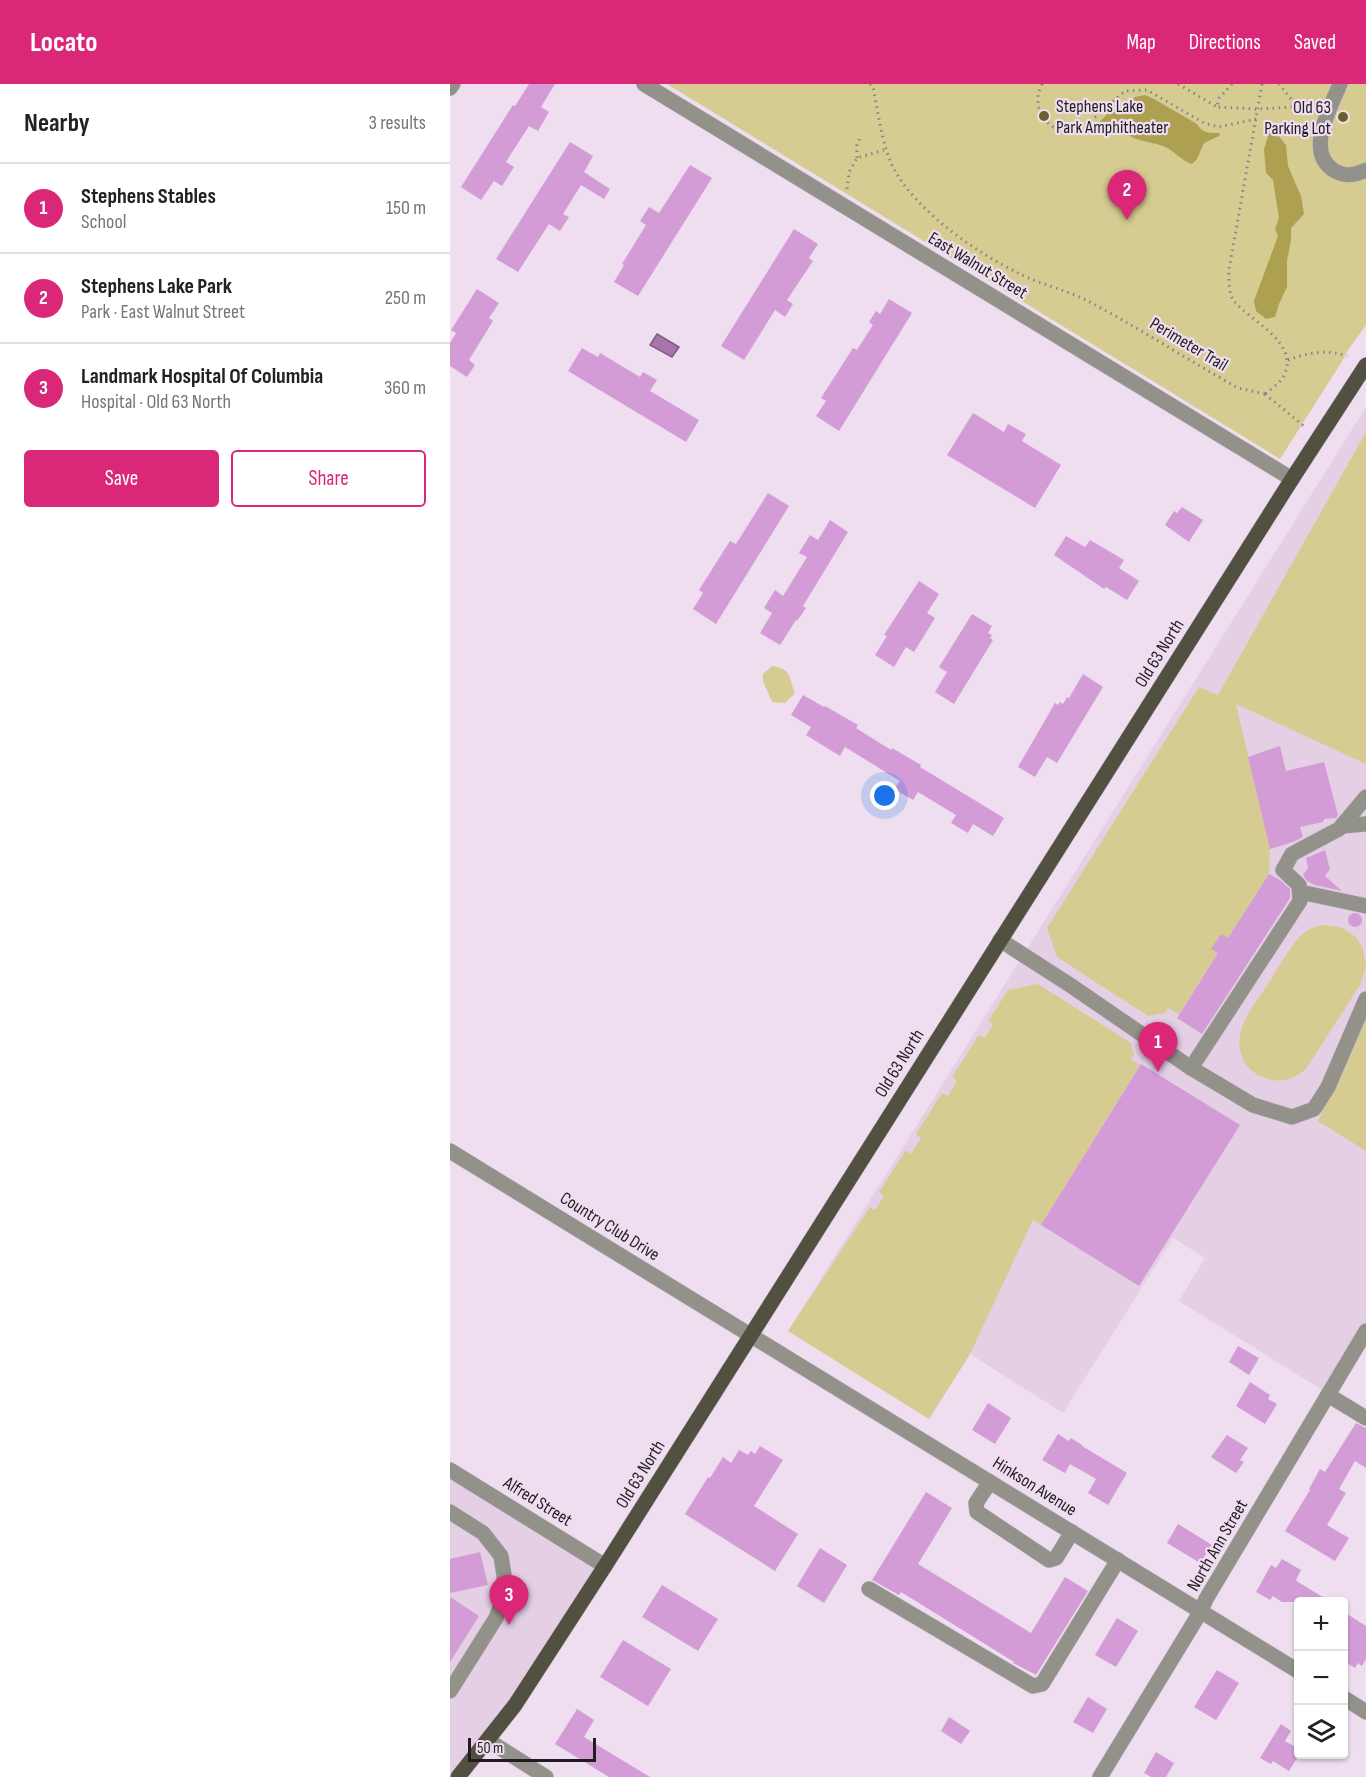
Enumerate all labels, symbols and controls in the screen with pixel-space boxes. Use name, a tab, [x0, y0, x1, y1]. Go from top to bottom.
text: Locato	[30, 26, 97, 59]
text: Map	[1126, 30, 1156, 55]
text: Directions	[1189, 30, 1261, 55]
text: Saved	[1294, 30, 1336, 55]
place label: Stephens Lake Park Amphitheater	[1056, 96, 1168, 138]
place label: Old 63 Parking Lot	[1264, 97, 1332, 139]
text: Nearby	[24, 108, 90, 139]
marker: Stephens Lake Park Amphitheater	[1037, 109, 1051, 123]
marker: Old 63 Parking Lot	[1336, 110, 1350, 124]
text: 3 results	[369, 111, 426, 135]
pin: 2	[1108, 170, 1146, 220]
text: Stephens Stables	[81, 183, 216, 210]
text: 1	[40, 196, 47, 220]
text: 150 m	[386, 196, 426, 220]
text: School	[81, 210, 126, 234]
street label: East Walnut Street	[924, 228, 1032, 304]
text: Stephens Lake Park	[81, 273, 232, 300]
text: 2	[39, 286, 48, 310]
text: 250 m	[385, 286, 426, 310]
text: Park · East Walnut Street	[81, 300, 245, 324]
street label: Perimeter Trail	[1146, 313, 1232, 376]
text: Landmark Hospital Of Columbia	[81, 363, 323, 390]
text: 3	[39, 376, 48, 400]
text: 360 m	[384, 376, 426, 400]
text: Hospital · Old 63 North	[81, 390, 231, 414]
button: Save	[24, 450, 219, 507]
button: Share	[231, 450, 426, 507]
street label: Old 63 North	[1130, 615, 1188, 691]
your location	[870, 781, 899, 810]
pin: 1	[1138, 1022, 1178, 1072]
street label: Old 63 North	[870, 1025, 928, 1101]
street label: Country Club Drive	[556, 1187, 663, 1265]
street label: Old 63 North	[611, 1436, 669, 1512]
street label: Hinkson Avenue	[989, 1452, 1081, 1521]
street label: Alfred Street	[499, 1472, 576, 1531]
street label: North Ann Street	[1183, 1495, 1252, 1595]
pin: 3	[490, 1576, 528, 1625]
map controls	[1294, 1597, 1348, 1759]
button: +	[1294, 1597, 1348, 1651]
button: −	[1294, 1651, 1348, 1705]
button: layers	[1294, 1705, 1348, 1759]
scale bar	[468, 1735, 596, 1762]
text: 50 m	[477, 1739, 503, 1758]

